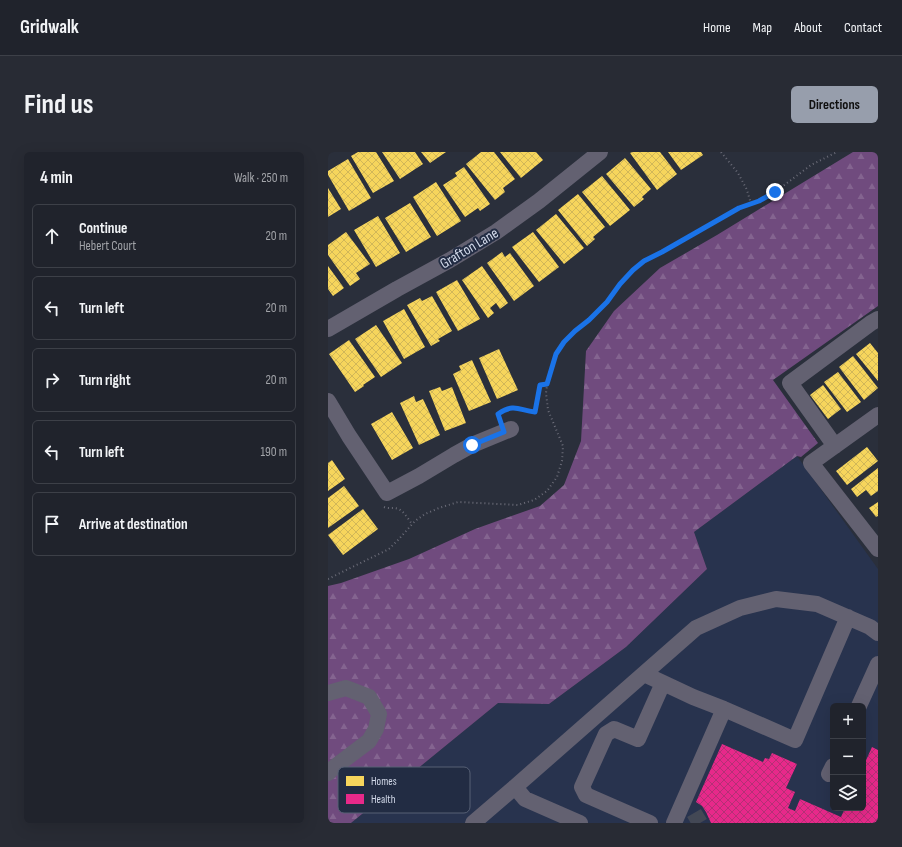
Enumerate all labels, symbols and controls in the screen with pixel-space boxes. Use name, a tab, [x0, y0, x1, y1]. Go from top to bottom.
text: Gridwalk	[20, 16, 79, 39]
text: Home	[703, 19, 731, 36]
text: Map	[753, 19, 772, 36]
text: About	[794, 19, 822, 36]
text: Contact	[844, 19, 882, 36]
button: Directions	[791, 86, 878, 123]
text: Find us	[24, 88, 93, 121]
text: 4 min	[40, 168, 73, 188]
text: Walk · 250 m	[234, 170, 288, 186]
route end	[766, 183, 784, 201]
text: Continue	[79, 219, 128, 238]
street label: Grafton Lane	[437, 224, 502, 273]
icon: ahead	[41, 225, 63, 247]
text: 20 m	[265, 228, 287, 244]
text: Hebert Court	[79, 238, 136, 254]
icon: left	[41, 297, 63, 319]
text: Turn left	[79, 299, 124, 318]
text: 20 m	[265, 300, 287, 316]
icon: right	[41, 369, 63, 391]
text: Turn right	[79, 371, 131, 390]
text: 20 m	[265, 372, 287, 388]
route start	[463, 436, 481, 454]
icon: left	[41, 441, 63, 463]
text: Turn left	[79, 443, 124, 462]
text: 190 m	[260, 444, 287, 460]
icon: arrive	[41, 513, 63, 535]
text: Arrive at destination	[79, 515, 188, 534]
map controls	[830, 703, 866, 811]
button: +	[830, 703, 866, 739]
button: −	[830, 739, 866, 775]
legend	[338, 767, 470, 813]
text: Homes	[371, 775, 397, 788]
button: layers	[830, 775, 866, 811]
text: Health	[371, 793, 396, 806]

